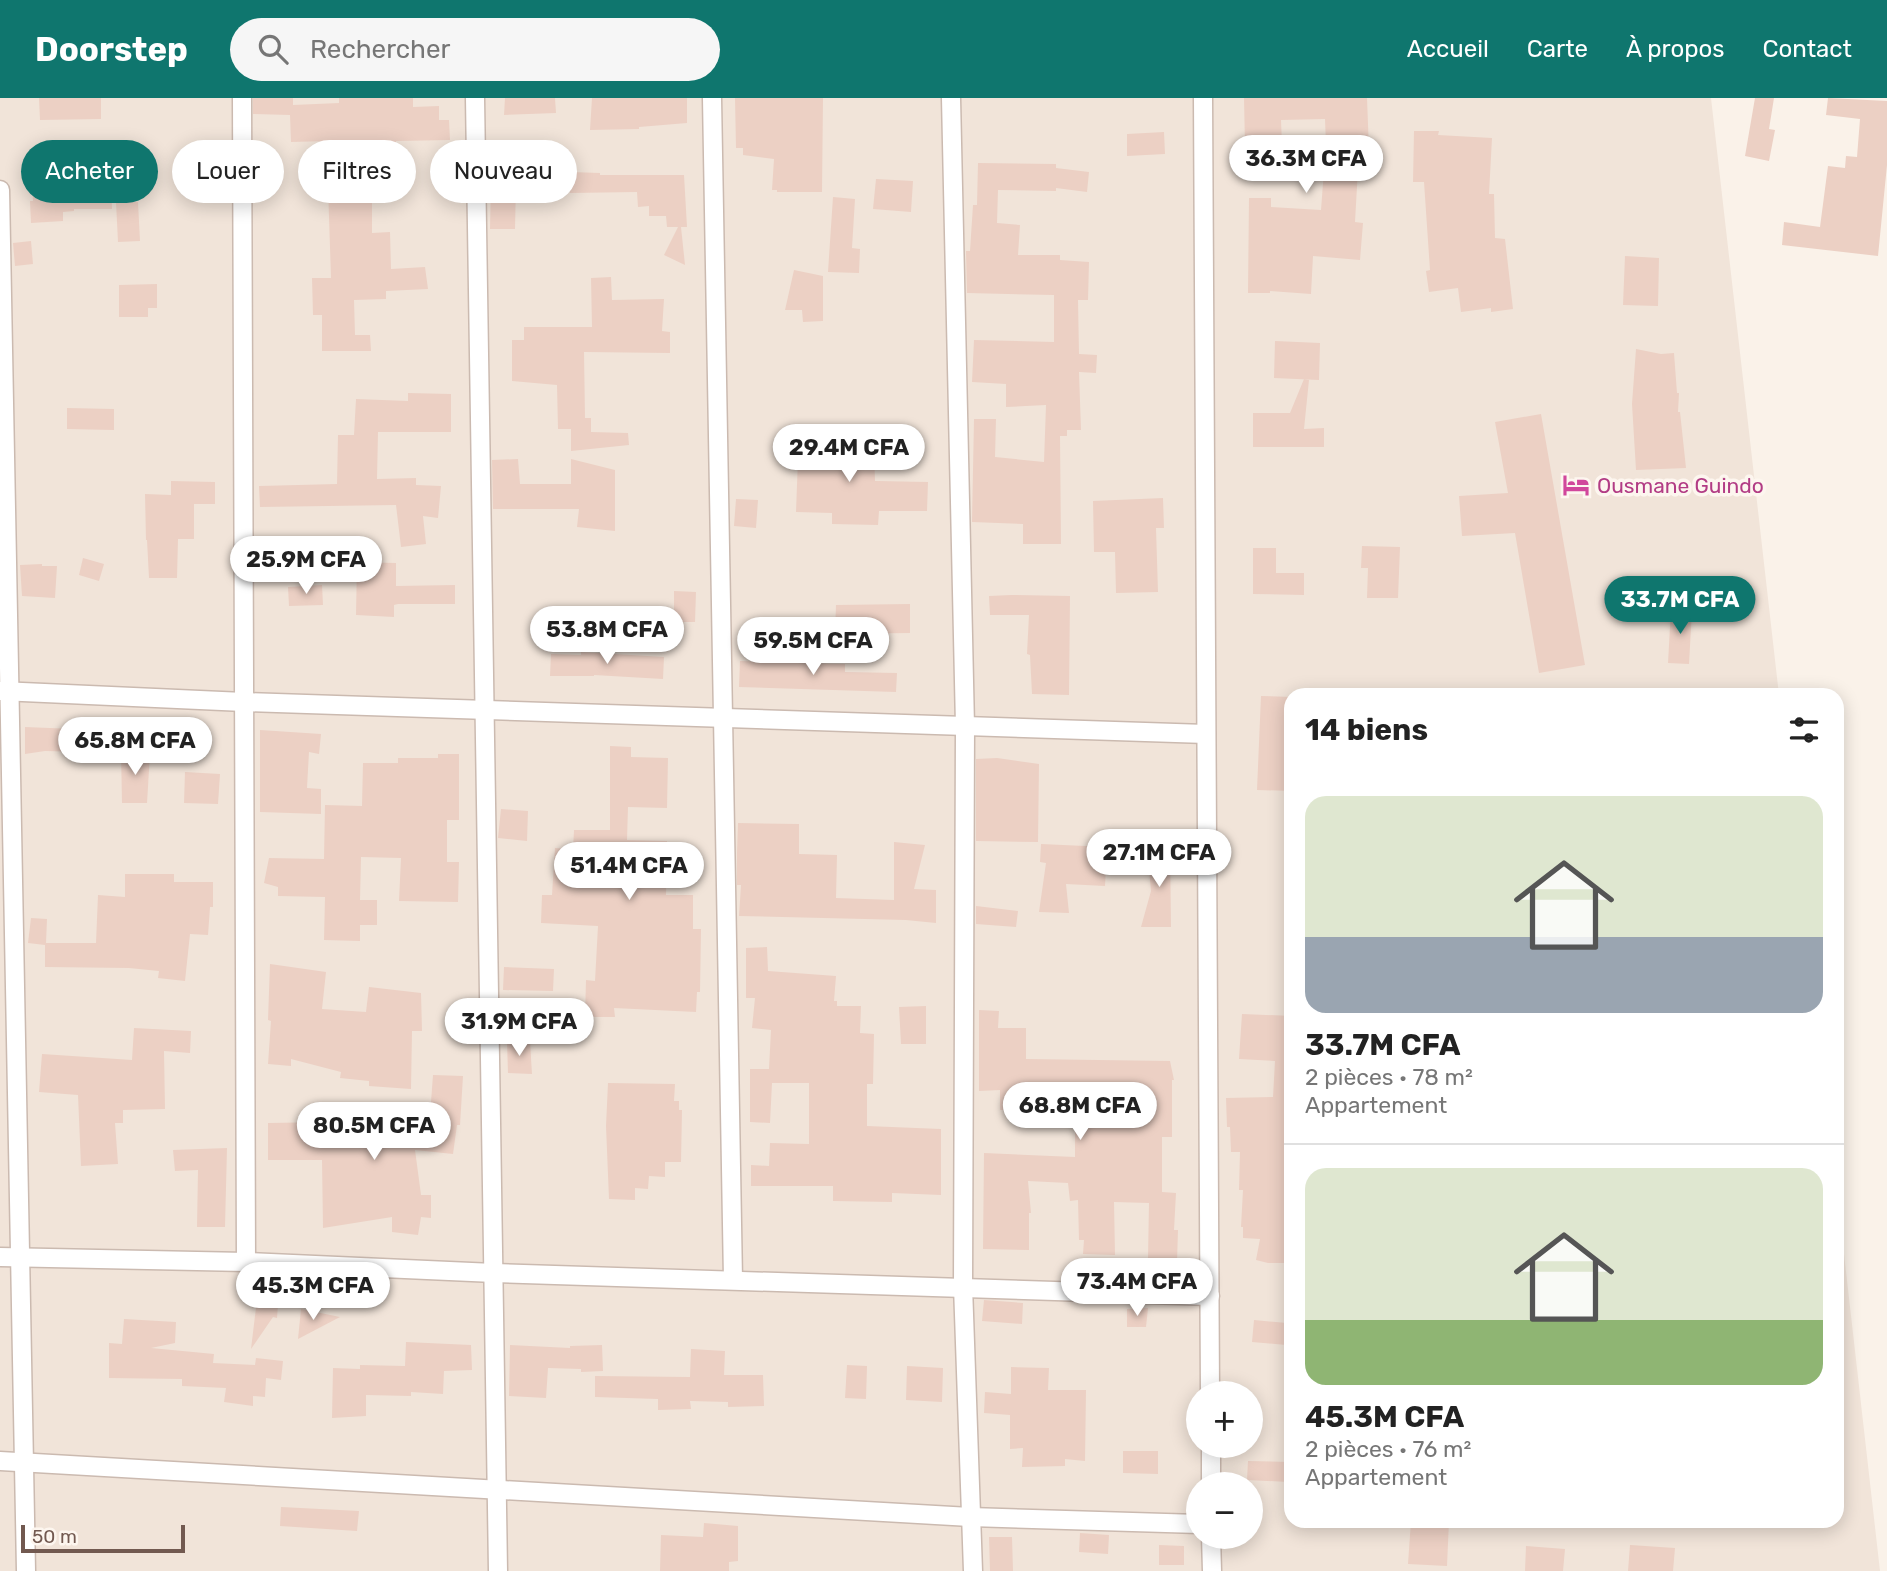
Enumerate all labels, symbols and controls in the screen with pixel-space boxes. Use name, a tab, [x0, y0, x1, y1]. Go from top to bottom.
search box	[230, 18, 720, 81]
text: Doorstep	[35, 30, 188, 69]
icon: search	[254, 30, 292, 68]
text: Rechercher	[310, 34, 450, 65]
text: Accueil	[1407, 35, 1489, 63]
text: Carte	[1527, 35, 1588, 63]
text: À propos	[1626, 35, 1725, 63]
text: Contact	[1763, 35, 1852, 63]
pin: 36.3M CFA	[1226, 136, 1386, 195]
chip: Acheter	[21, 140, 158, 203]
chip: Louer	[172, 140, 284, 203]
chip: Filtres	[298, 140, 416, 203]
chip: Nouveau	[430, 140, 577, 203]
text: 36.3M CFA	[1245, 144, 1367, 172]
pin: 29.4M CFA	[769, 424, 929, 484]
text: 29.4M CFA	[789, 433, 909, 461]
hotel icon: Ousmane Guindo	[1561, 470, 1591, 500]
place label: Ousmane Guindo	[1597, 473, 1764, 498]
pin: 25.9M CFA	[226, 536, 386, 596]
text: 25.9M CFA	[246, 545, 366, 573]
pin: 33.7M CFA	[1600, 576, 1760, 636]
text: 33.7M CFA	[1620, 585, 1740, 613]
pin: 53.8M CFA	[527, 606, 687, 666]
text: 53.8M CFA	[546, 615, 668, 643]
pin: 59.5M CFA	[733, 618, 893, 677]
text: 59.5M CFA	[753, 626, 873, 654]
icon: filters	[1785, 711, 1823, 749]
text: 14 biens	[1305, 712, 1428, 748]
pin: 65.8M CFA	[55, 718, 215, 777]
text: 65.8M CFA	[74, 726, 196, 754]
pin: 27.1M CFA	[1079, 830, 1239, 889]
text: 27.1M CFA	[1102, 838, 1216, 866]
pin: 51.4M CFA	[549, 842, 709, 902]
icon: home	[1501, 842, 1627, 968]
text: 51.4M CFA	[570, 851, 688, 879]
pin: 31.9M CFA	[439, 998, 599, 1058]
text: 31.9M CFA	[461, 1007, 577, 1035]
text: 33.7M CFA	[1305, 1027, 1460, 1063]
text: 2 pièces · 78 m²	[1305, 1063, 1473, 1091]
pin: 68.8M CFA	[1000, 1082, 1160, 1142]
text: 68.8M CFA	[1019, 1091, 1141, 1119]
text: Appartement	[1305, 1091, 1447, 1119]
pin: 80.5M CFA	[294, 1102, 454, 1162]
text: 80.5M CFA	[313, 1111, 435, 1139]
icon: home	[1501, 1214, 1627, 1340]
pin: 73.4M CFA	[1057, 1258, 1217, 1318]
pin: 45.3M CFA	[233, 1262, 393, 1322]
text: 73.4M CFA	[1077, 1267, 1197, 1295]
text: 45.3M CFA	[252, 1271, 374, 1299]
map controls	[1186, 1381, 1263, 1549]
button: +	[1186, 1381, 1263, 1458]
text: 45.3M CFA	[1305, 1399, 1464, 1435]
text: 2 pièces · 76 m²	[1305, 1435, 1471, 1463]
text: Appartement	[1305, 1463, 1447, 1491]
button: −	[1186, 1472, 1263, 1549]
scale bar	[21, 1522, 186, 1554]
text: 50 m	[32, 1525, 77, 1548]

